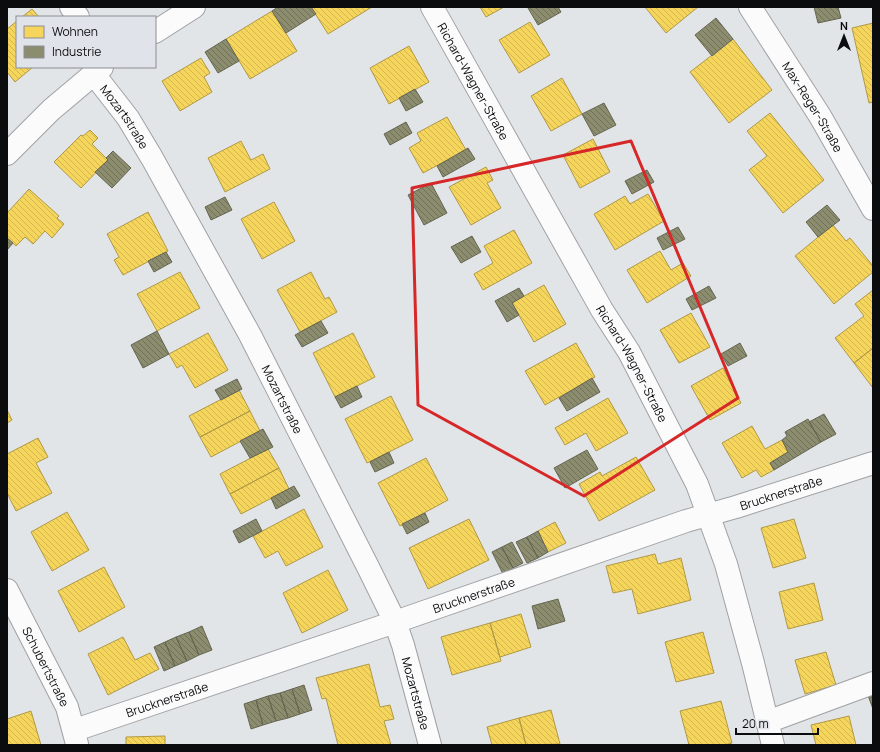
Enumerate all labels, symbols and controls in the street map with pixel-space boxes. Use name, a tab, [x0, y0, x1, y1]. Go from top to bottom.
legend	[16, 16, 156, 68]
north arrow	[824, 16, 864, 56]
text: N	[840, 18, 848, 33]
street label: Richard-Wagner-Straße	[434, 19, 513, 143]
text: Wohnen	[52, 23, 98, 40]
text: Industrie	[52, 43, 101, 60]
street label: Max-Reger-Straße	[779, 58, 847, 155]
street label: Mozartstraße	[96, 81, 153, 152]
street label: Richard-Wagner-Straße	[592, 302, 672, 425]
street label: Mozartstraße	[258, 362, 307, 436]
street label: Brucknerstraße	[738, 471, 824, 514]
street label: Brucknerstraße	[430, 573, 517, 617]
street label: Schubertstraße	[19, 624, 74, 709]
street label: Mozartstraße	[398, 655, 434, 732]
street label: Brucknerstraße	[124, 677, 210, 721]
scale bar	[736, 710, 818, 736]
text: 20 m	[742, 715, 769, 732]

